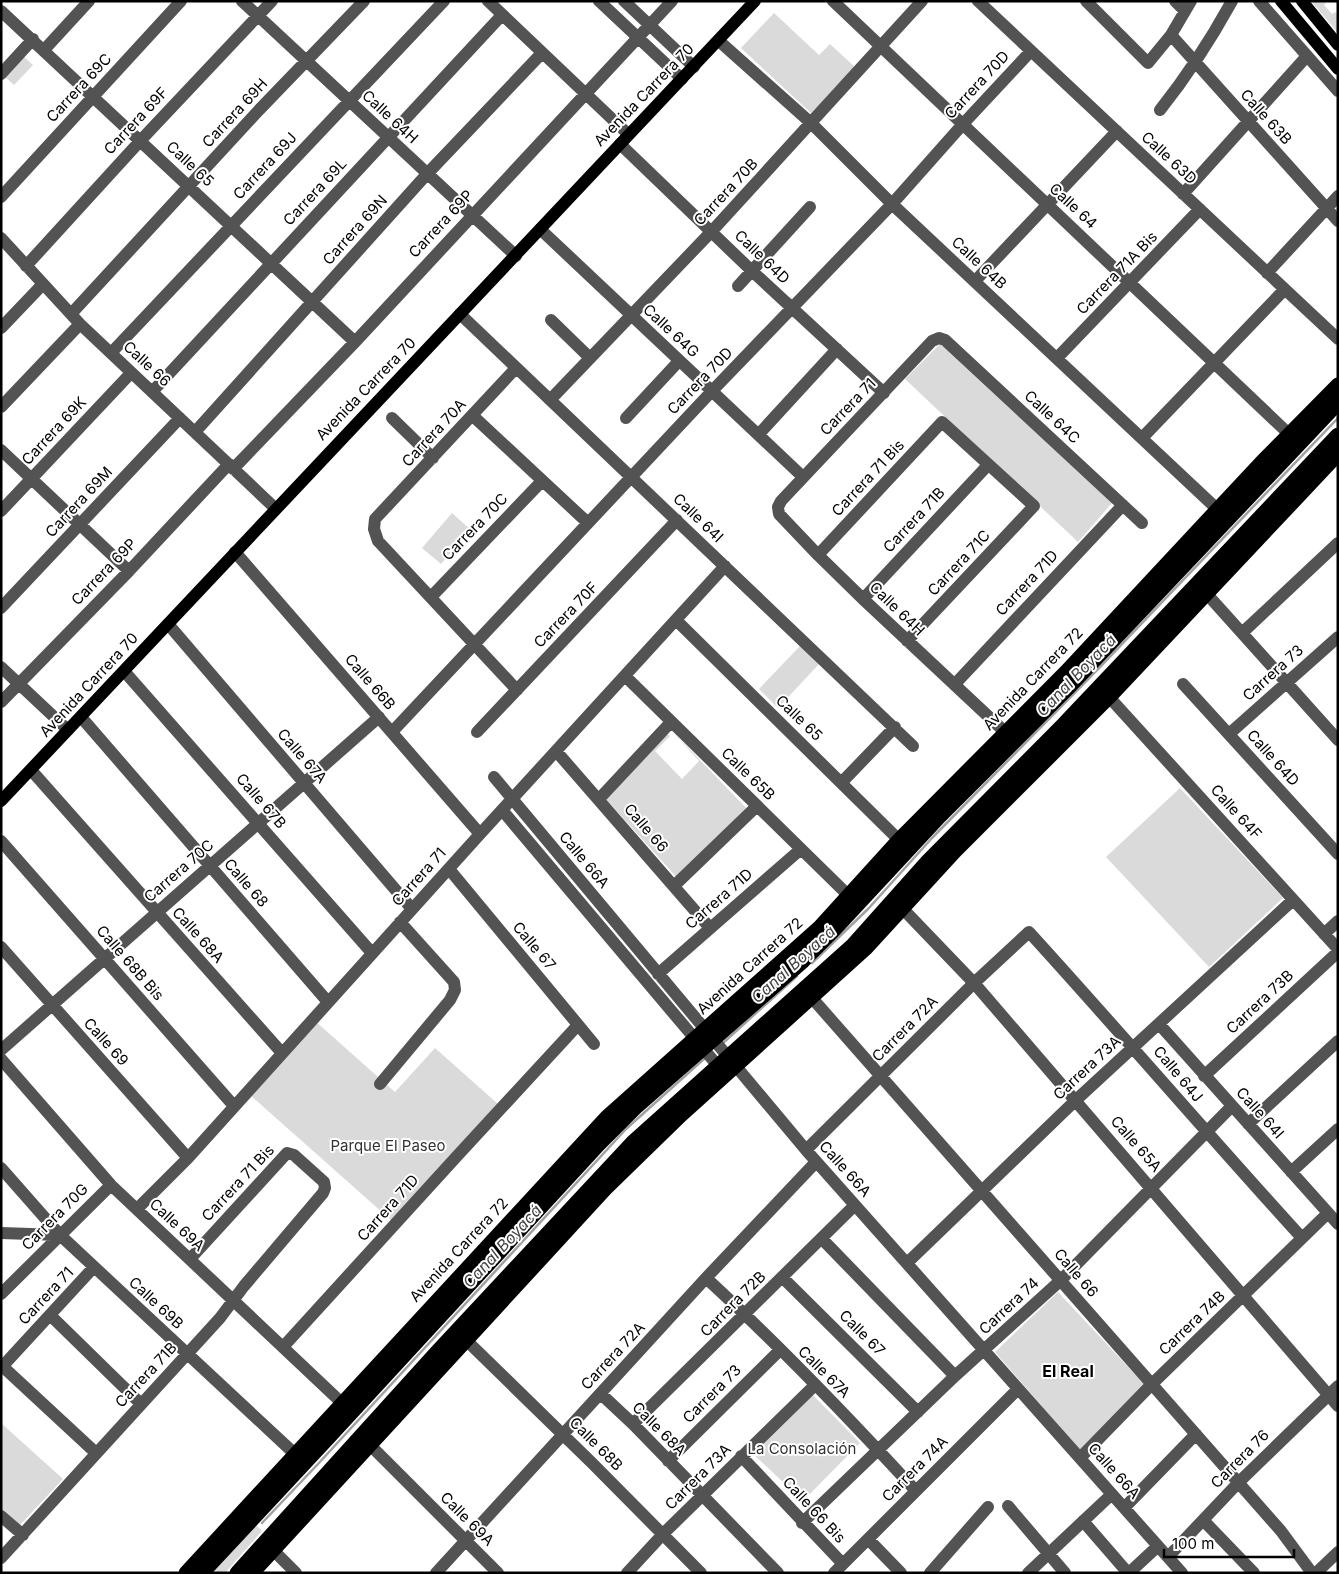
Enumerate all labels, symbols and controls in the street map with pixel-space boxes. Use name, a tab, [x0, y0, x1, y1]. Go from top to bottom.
street label: Avenida Carrera 70	[590, 39, 698, 150]
street label: Carrera 70D	[940, 47, 1013, 123]
street label: Carrera 69C	[42, 49, 115, 126]
street label: Carrera 69H	[198, 74, 271, 151]
street label: Carrera 69F	[100, 83, 172, 158]
street label: Calle 63B	[1237, 85, 1296, 148]
street label: Calle 64H	[358, 86, 422, 147]
street label: Calle 63D	[1138, 127, 1201, 188]
street label: Carrera 69J	[229, 128, 301, 203]
street label: Calle 65	[163, 137, 218, 190]
street label: Carrera 69L	[279, 154, 350, 229]
street label: Carrera 70B	[690, 154, 762, 229]
street label: Calle 64	[1045, 179, 1101, 233]
street label: Carrera 69P	[404, 186, 477, 262]
street label: Carrera 69N	[318, 191, 391, 269]
street label: Calle 64D	[731, 226, 794, 288]
street label: Carrera 71A Bis	[1072, 227, 1161, 318]
street label: Calle 64B	[948, 232, 1011, 293]
street label: Calle 64G	[639, 300, 703, 361]
street label: Avenida Carrera 70	[312, 333, 420, 444]
street label: Calle 66	[120, 337, 175, 390]
street label: Carrera 70D	[663, 343, 736, 418]
street label: Carrera 71	[816, 374, 880, 439]
street label: Calle 64C	[1020, 386, 1084, 447]
street label: Carrera 69K	[17, 393, 90, 469]
street label: Carrera 70A	[397, 395, 470, 471]
street label: Carrera 71 Bis	[827, 435, 908, 520]
street label: Carrera 69M	[41, 462, 116, 541]
street label: Carrera 71B	[879, 483, 949, 556]
street label: Carrera 70C	[438, 489, 511, 564]
street label: Calle 64I	[669, 489, 727, 546]
street label: Carrera 71C	[923, 526, 994, 600]
street label: Carrera 69P	[67, 534, 140, 609]
street label: Carrera 71D	[991, 546, 1062, 620]
street label: Carrera 70F	[530, 578, 602, 652]
street label: Calle 64H	[866, 578, 929, 640]
street label: Avenida Carrera 72	[979, 623, 1087, 734]
street label: Avenida Carrera 70	[35, 628, 142, 741]
water label: Canal Boyacá	[1032, 630, 1120, 720]
street label: Carrera 73	[1238, 640, 1307, 705]
street label: Calle 66B	[341, 650, 400, 714]
street label: Calle 65	[772, 691, 827, 745]
street label: Calle 67A	[274, 724, 331, 787]
street label: Calle 64D	[1243, 726, 1304, 790]
street label: Calle 65B	[717, 743, 779, 804]
street label: Calle 67B	[232, 769, 291, 832]
street label: Calle 64F	[1207, 780, 1266, 843]
street label: Calle 66	[620, 799, 673, 856]
street label: Calle 66A	[555, 827, 614, 892]
street label: Carrera 70C	[140, 835, 218, 906]
street label: Carrera 71	[387, 843, 450, 910]
street label: Calle 68	[220, 854, 273, 911]
street label: Carrera 71D	[681, 864, 756, 933]
street label: Calle 68A	[168, 903, 228, 966]
street label: Avenida Carrera 72	[693, 913, 807, 1018]
street label: Calle 67	[509, 918, 560, 974]
street label: Calle 68B Bis	[93, 921, 168, 1004]
water label: Canal Boyacá	[747, 921, 839, 1007]
street label: Carrera 73B	[1222, 966, 1297, 1038]
street label: Carrera 72A	[868, 992, 942, 1066]
street label: Calle 69	[80, 1014, 133, 1070]
street label: Carrera 73A	[1049, 1032, 1124, 1104]
street label: Calle 64J	[1150, 1042, 1207, 1106]
street label: Calle 64I	[1232, 1083, 1288, 1142]
street label: Calle 65A	[1107, 1112, 1166, 1176]
park label: Parque El Paseo	[331, 1136, 445, 1155]
street label: Calle 66A	[815, 1137, 875, 1200]
street label: Carrera 71 Bis	[197, 1140, 278, 1225]
street label: Carrera 71D	[353, 1170, 422, 1245]
street label: Carrera 70G	[17, 1179, 92, 1254]
street label: Avenida Carrera 72	[405, 1193, 512, 1306]
street label: Calle 69A	[146, 1194, 209, 1255]
water label: Canal Boyacá	[458, 1200, 546, 1292]
street label: Calle 66	[1050, 1244, 1103, 1301]
street label: Carrera 71	[14, 1263, 77, 1329]
street label: Carrera 72B	[696, 1267, 769, 1340]
street label: Calle 69B	[125, 1272, 188, 1333]
street label: Carrera 74	[975, 1273, 1043, 1338]
street label: Carrera 74B	[1155, 1286, 1229, 1359]
street label: Calle 67	[835, 1306, 889, 1360]
street label: Carrera 72A	[576, 1318, 649, 1393]
street label: Carrera 71B	[111, 1338, 181, 1411]
street label: Calle 67A	[794, 1342, 854, 1402]
street label: Carrera 73	[678, 1360, 745, 1427]
district label: El Real	[1042, 1361, 1094, 1381]
street label: Calle 68A	[628, 1398, 690, 1460]
street label: Calle 68B	[566, 1413, 627, 1474]
street label: Carrera 76	[1206, 1425, 1273, 1492]
street label: Carrera 74A	[878, 1432, 952, 1506]
park label: La Consolación	[748, 1439, 856, 1458]
street label: Calle 66A	[1084, 1439, 1144, 1502]
street label: Carrera 73A	[661, 1440, 735, 1514]
street label: Calle 66 Bis	[779, 1473, 850, 1547]
street label: Calle 69A	[436, 1488, 498, 1550]
scale bar	[1164, 1526, 1294, 1558]
text: 100 m	[1172, 1534, 1214, 1553]

